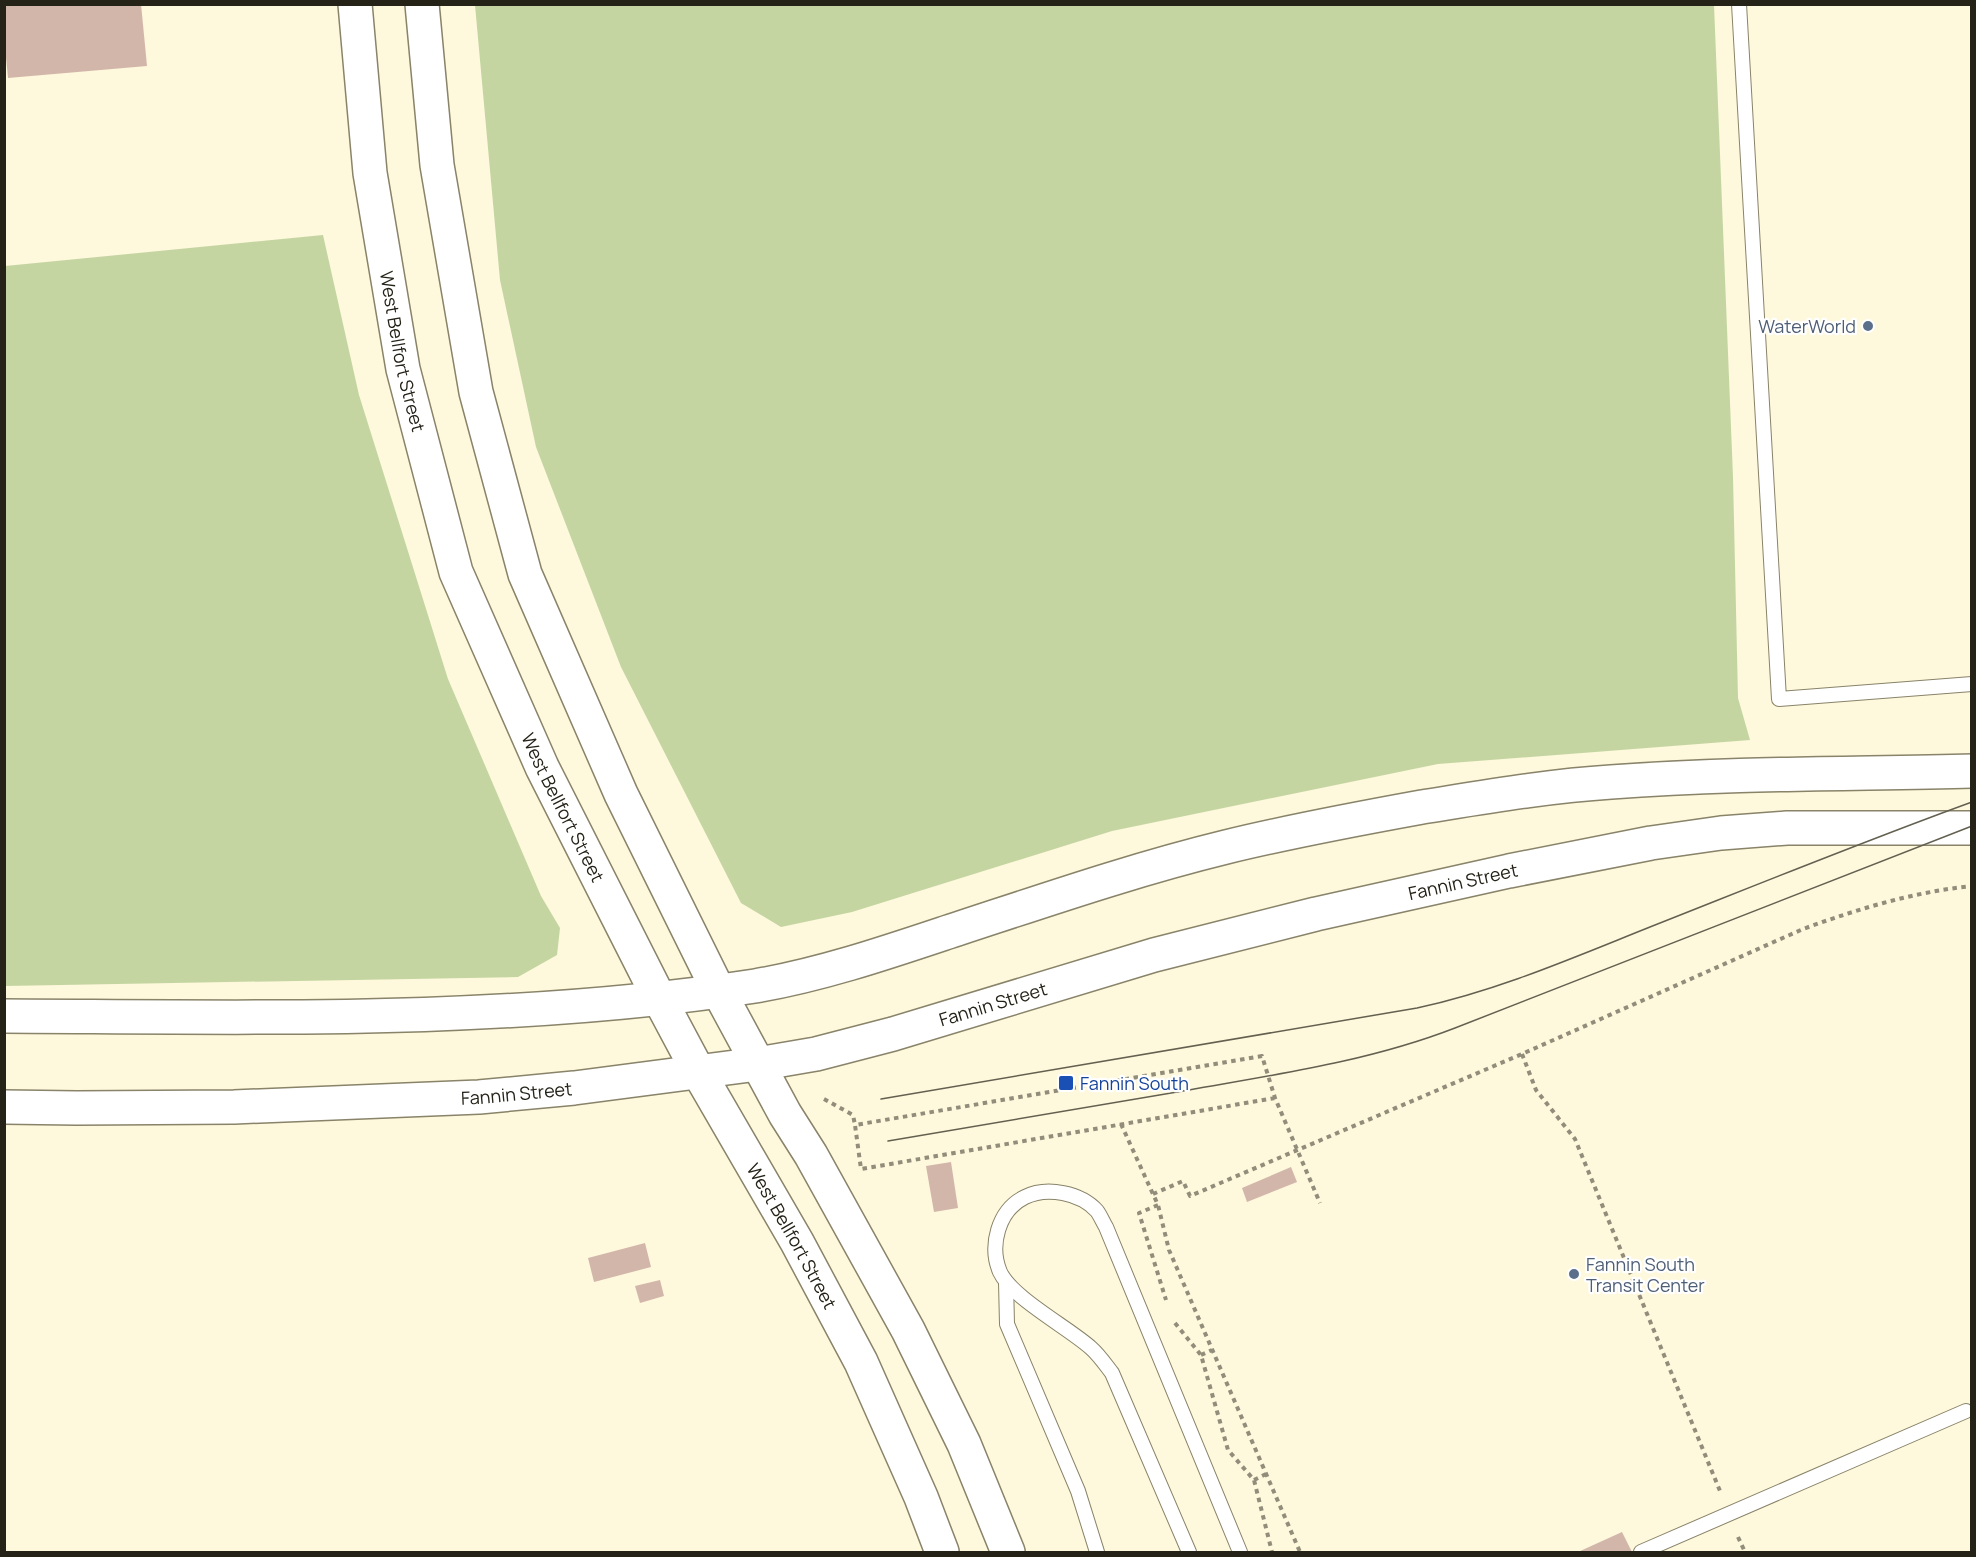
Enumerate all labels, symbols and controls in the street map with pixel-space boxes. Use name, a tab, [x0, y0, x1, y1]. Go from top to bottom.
street label: West Bellfort Street	[375, 269, 431, 434]
place label: WaterWorld	[1758, 314, 1856, 338]
marker: WaterWorld	[1861, 319, 1875, 333]
street label: West Bellfort Street	[516, 729, 610, 886]
street label: Fannin Street	[1406, 858, 1520, 905]
street label: Fannin Street	[936, 976, 1050, 1031]
place label: Fannin South	[1080, 1071, 1189, 1095]
marker: Fannin South	[1057, 1074, 1075, 1092]
street label: Fannin Street	[461, 1076, 573, 1110]
street label: West Bellfort Street	[742, 1159, 842, 1313]
place label: Fannin South Transit Center	[1586, 1252, 1705, 1297]
marker: Fannin South Transit Center	[1567, 1267, 1581, 1281]

